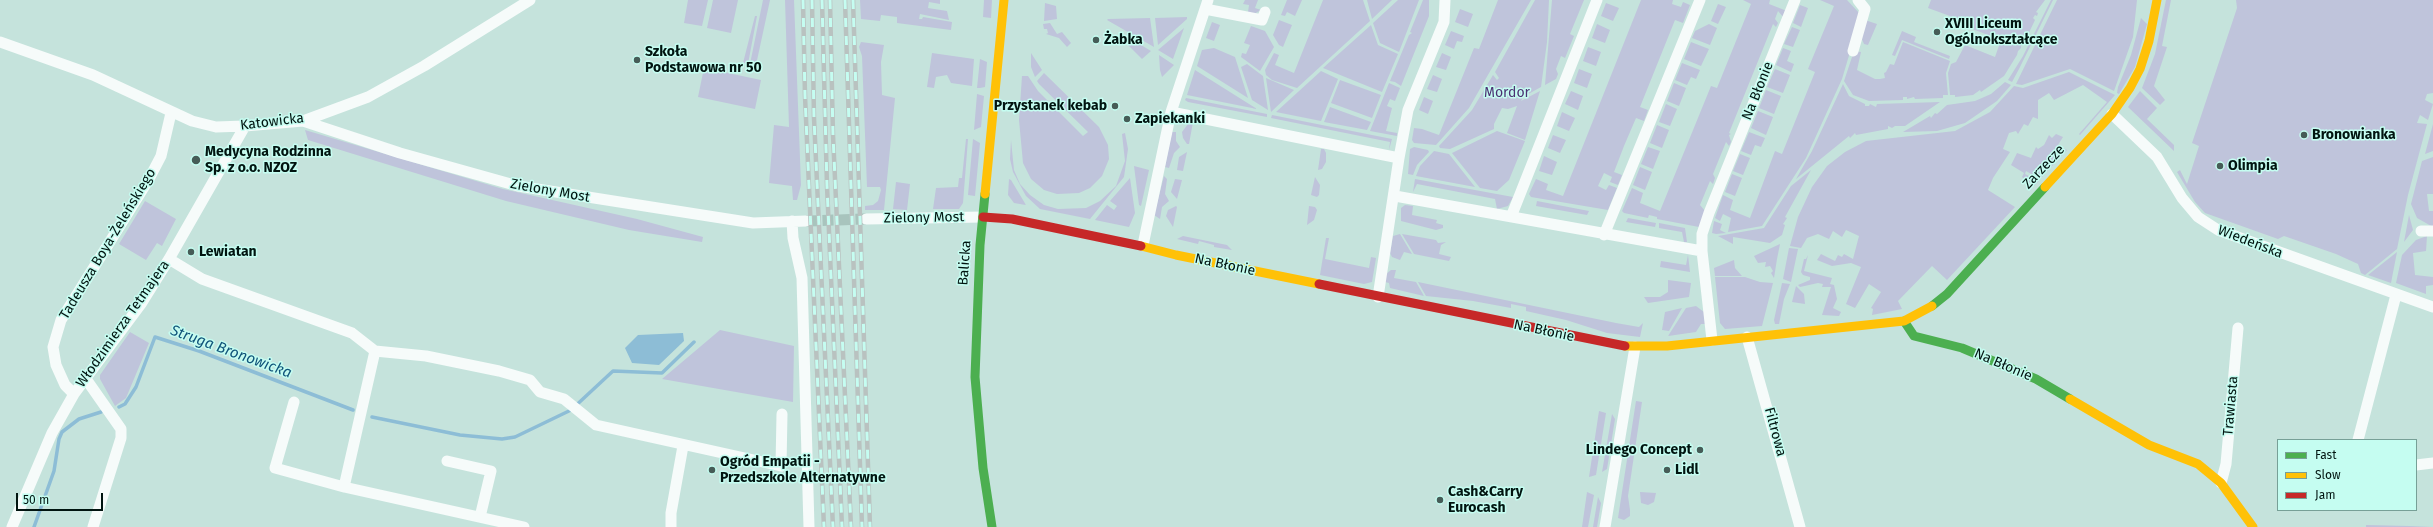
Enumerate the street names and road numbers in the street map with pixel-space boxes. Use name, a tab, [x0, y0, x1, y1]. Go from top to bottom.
street label: Na Błonie	[1739, 59, 1777, 123]
street label: Katowicka	[239, 110, 305, 134]
street label: Zarzecze	[2019, 142, 2069, 192]
street label: Tadeusza Boya-Żeleńskiego	[56, 165, 160, 323]
street label: Zielony Most	[509, 176, 591, 206]
street label: Zielony Most	[884, 209, 964, 227]
street label: Wiedeńska	[2215, 222, 2285, 262]
street label: Balicka	[955, 240, 975, 286]
street label: Na Błonie	[1193, 250, 1257, 280]
street label: Włodzimierza Tetmajera	[73, 257, 173, 391]
street label: Na Błonie	[1512, 316, 1576, 346]
street label: Na Błonie	[1971, 345, 2035, 385]
street label: Trawiasta	[2220, 375, 2242, 437]
street label: Filtrowa	[1760, 406, 1790, 458]

